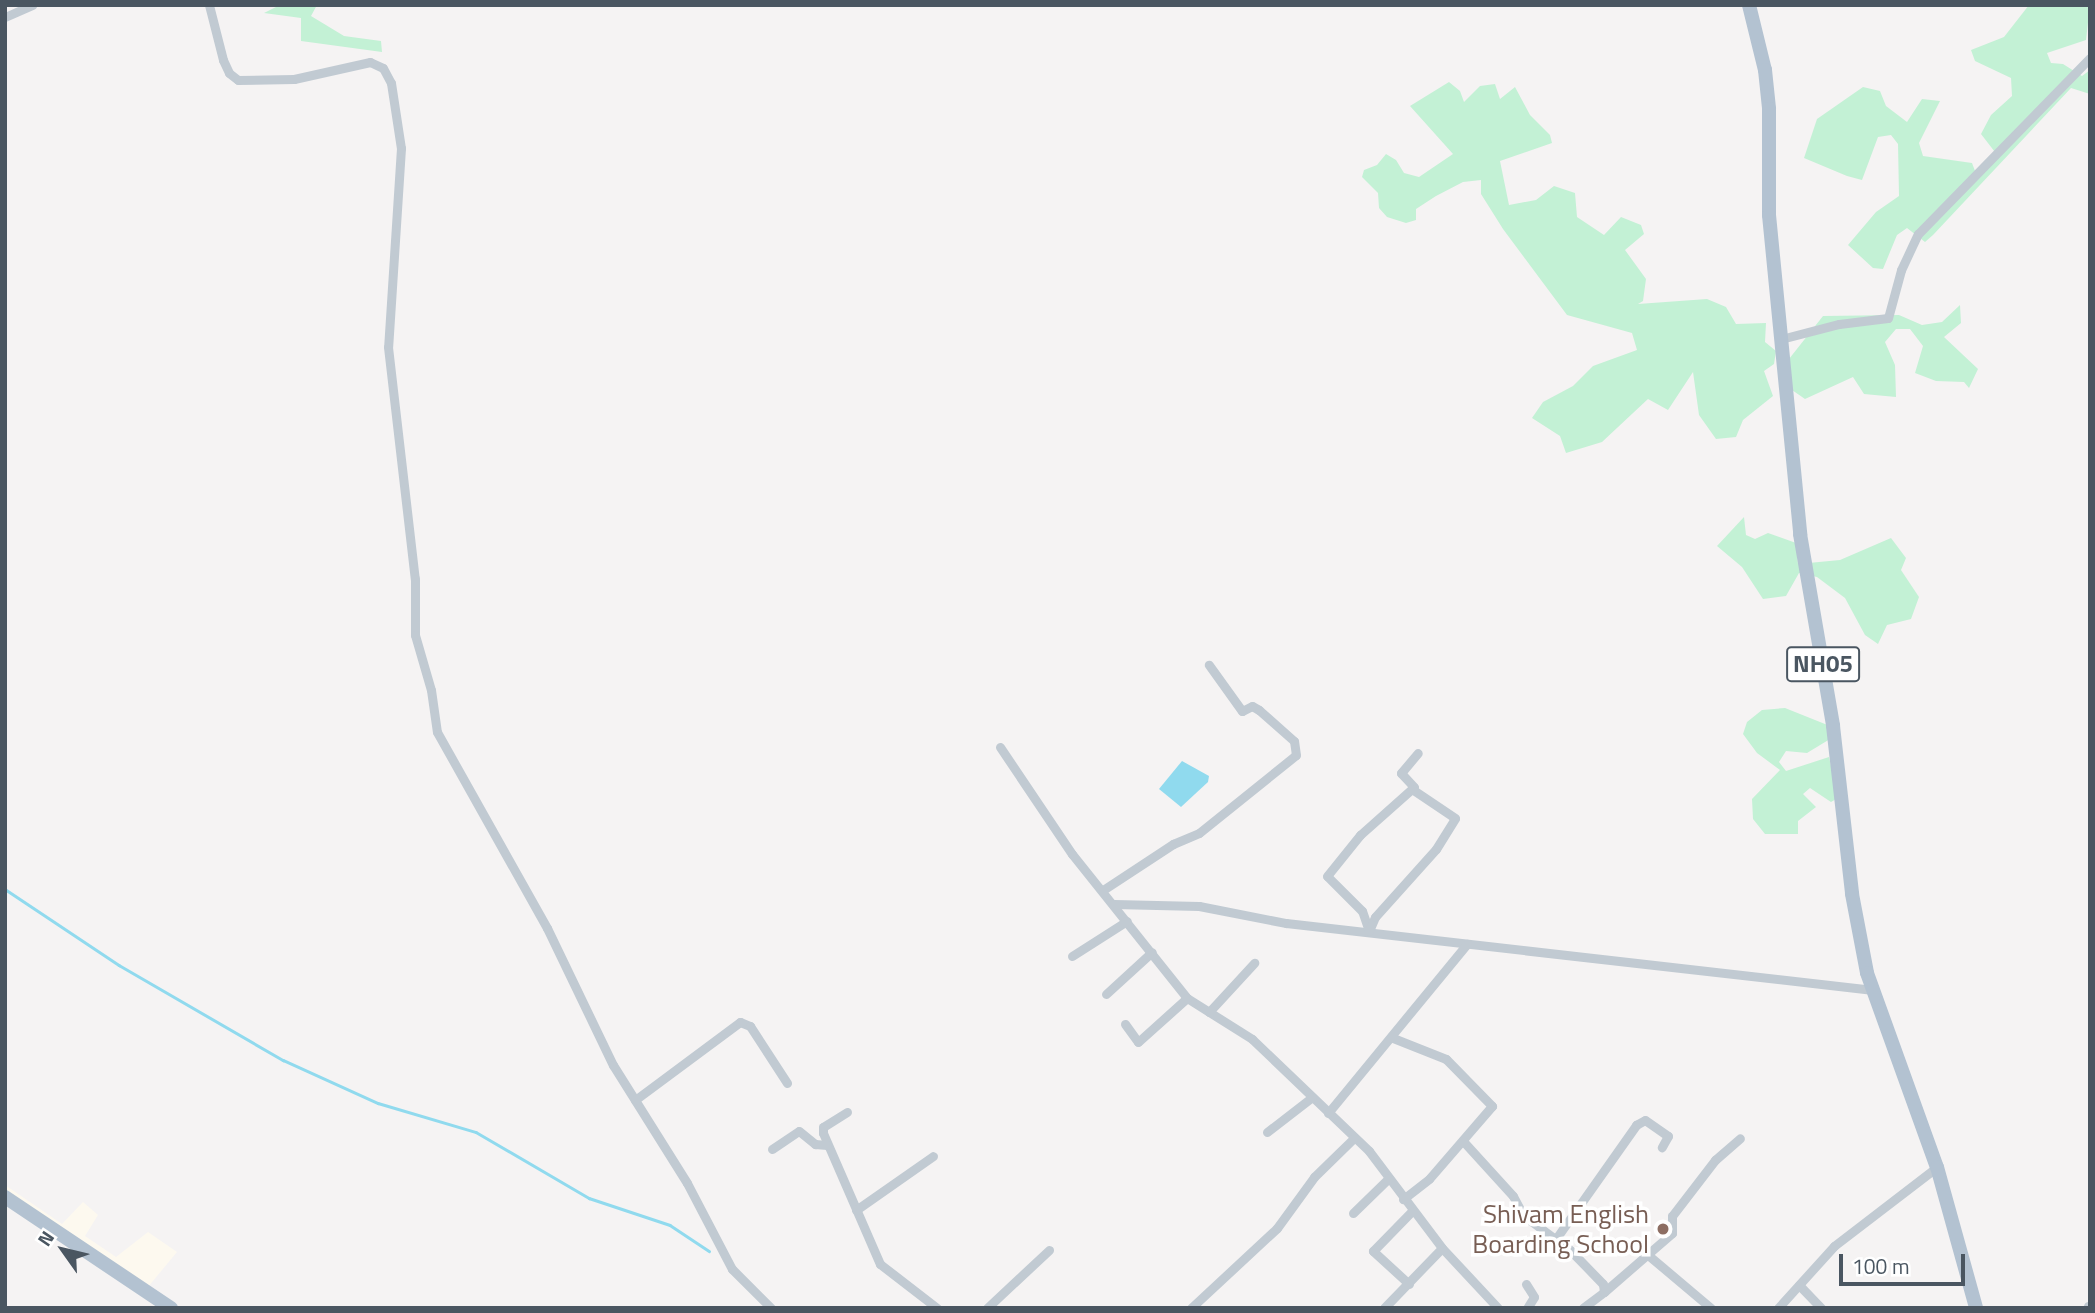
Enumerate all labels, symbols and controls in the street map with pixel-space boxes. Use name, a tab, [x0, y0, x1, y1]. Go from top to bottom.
road number: NH05	[1784, 644, 1862, 684]
place label: Shivam English Boarding School	[1472, 1198, 1649, 1260]
north arrow	[28, 1215, 98, 1285]
marker: Shivam English Boarding School	[1655, 1221, 1671, 1237]
text: N	[29, 1224, 61, 1252]
scale bar	[1843, 1240, 1969, 1284]
text: 100 m	[1852, 1250, 1909, 1282]

